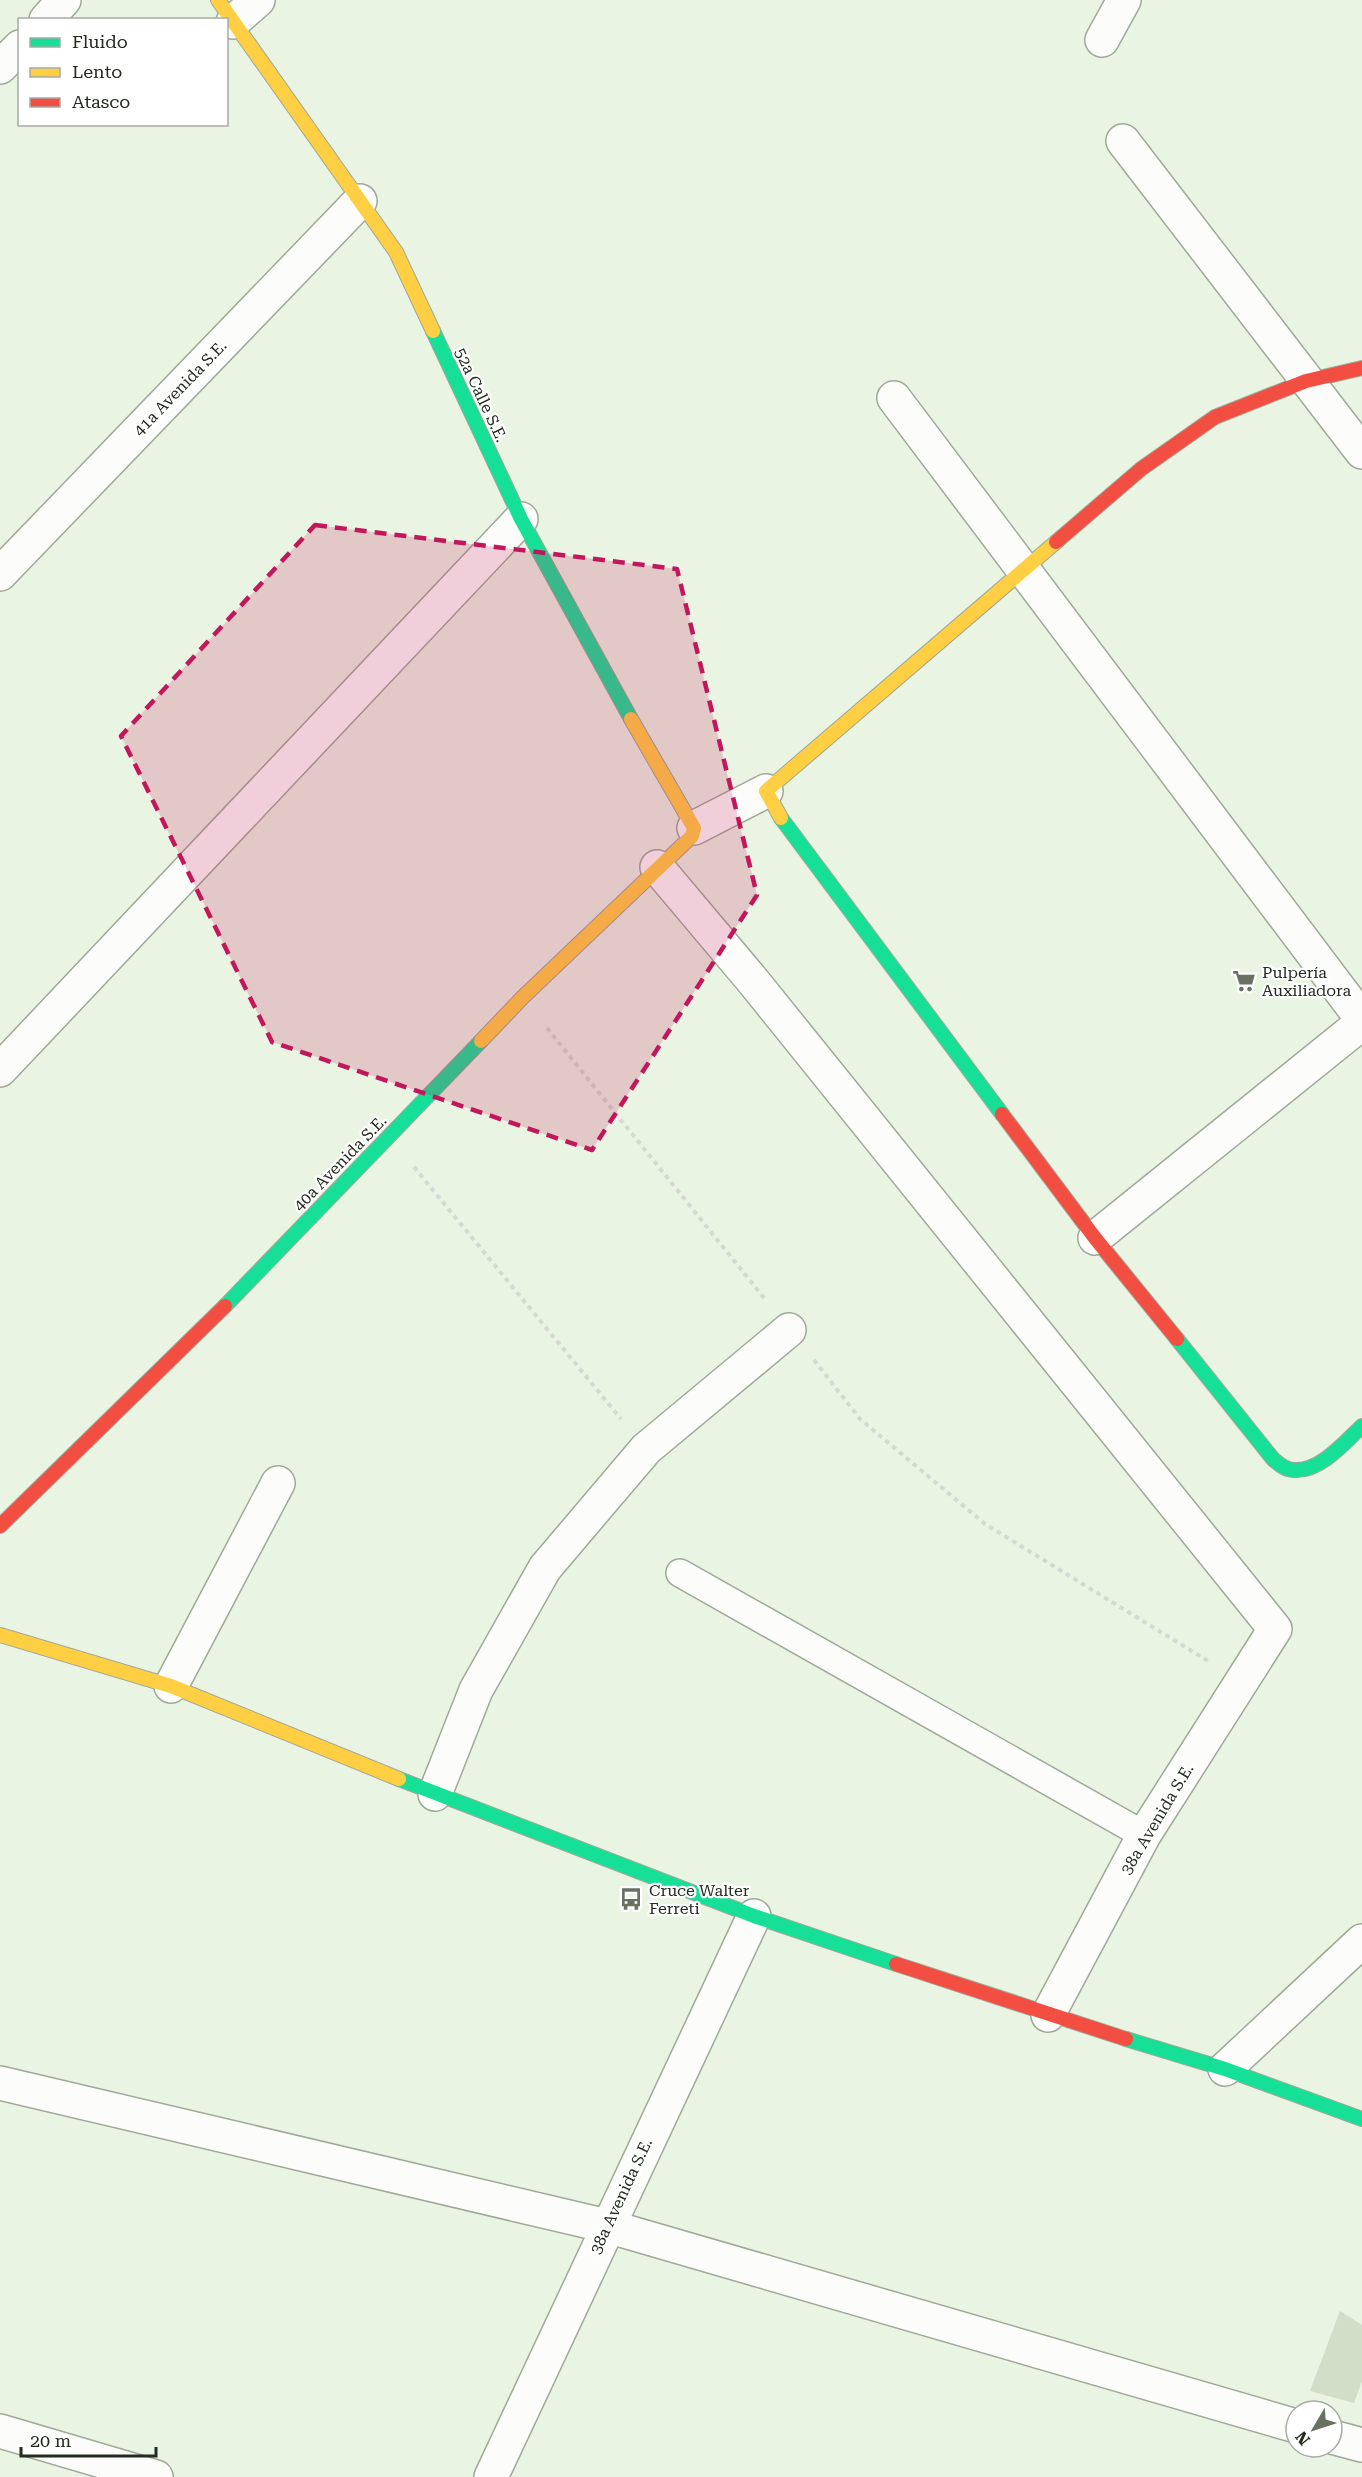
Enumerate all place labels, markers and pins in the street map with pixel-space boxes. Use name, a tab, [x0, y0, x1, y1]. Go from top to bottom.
place label: Pulpería Auxiliadora	[1262, 963, 1352, 1000]
supermarket icon: Pulpería Auxiliadora	[1231, 968, 1257, 994]
place label: Cruce Walter Ferreti	[649, 1881, 750, 1918]
bus stop icon: Cruce Walter Ferreti	[618, 1886, 644, 1912]

